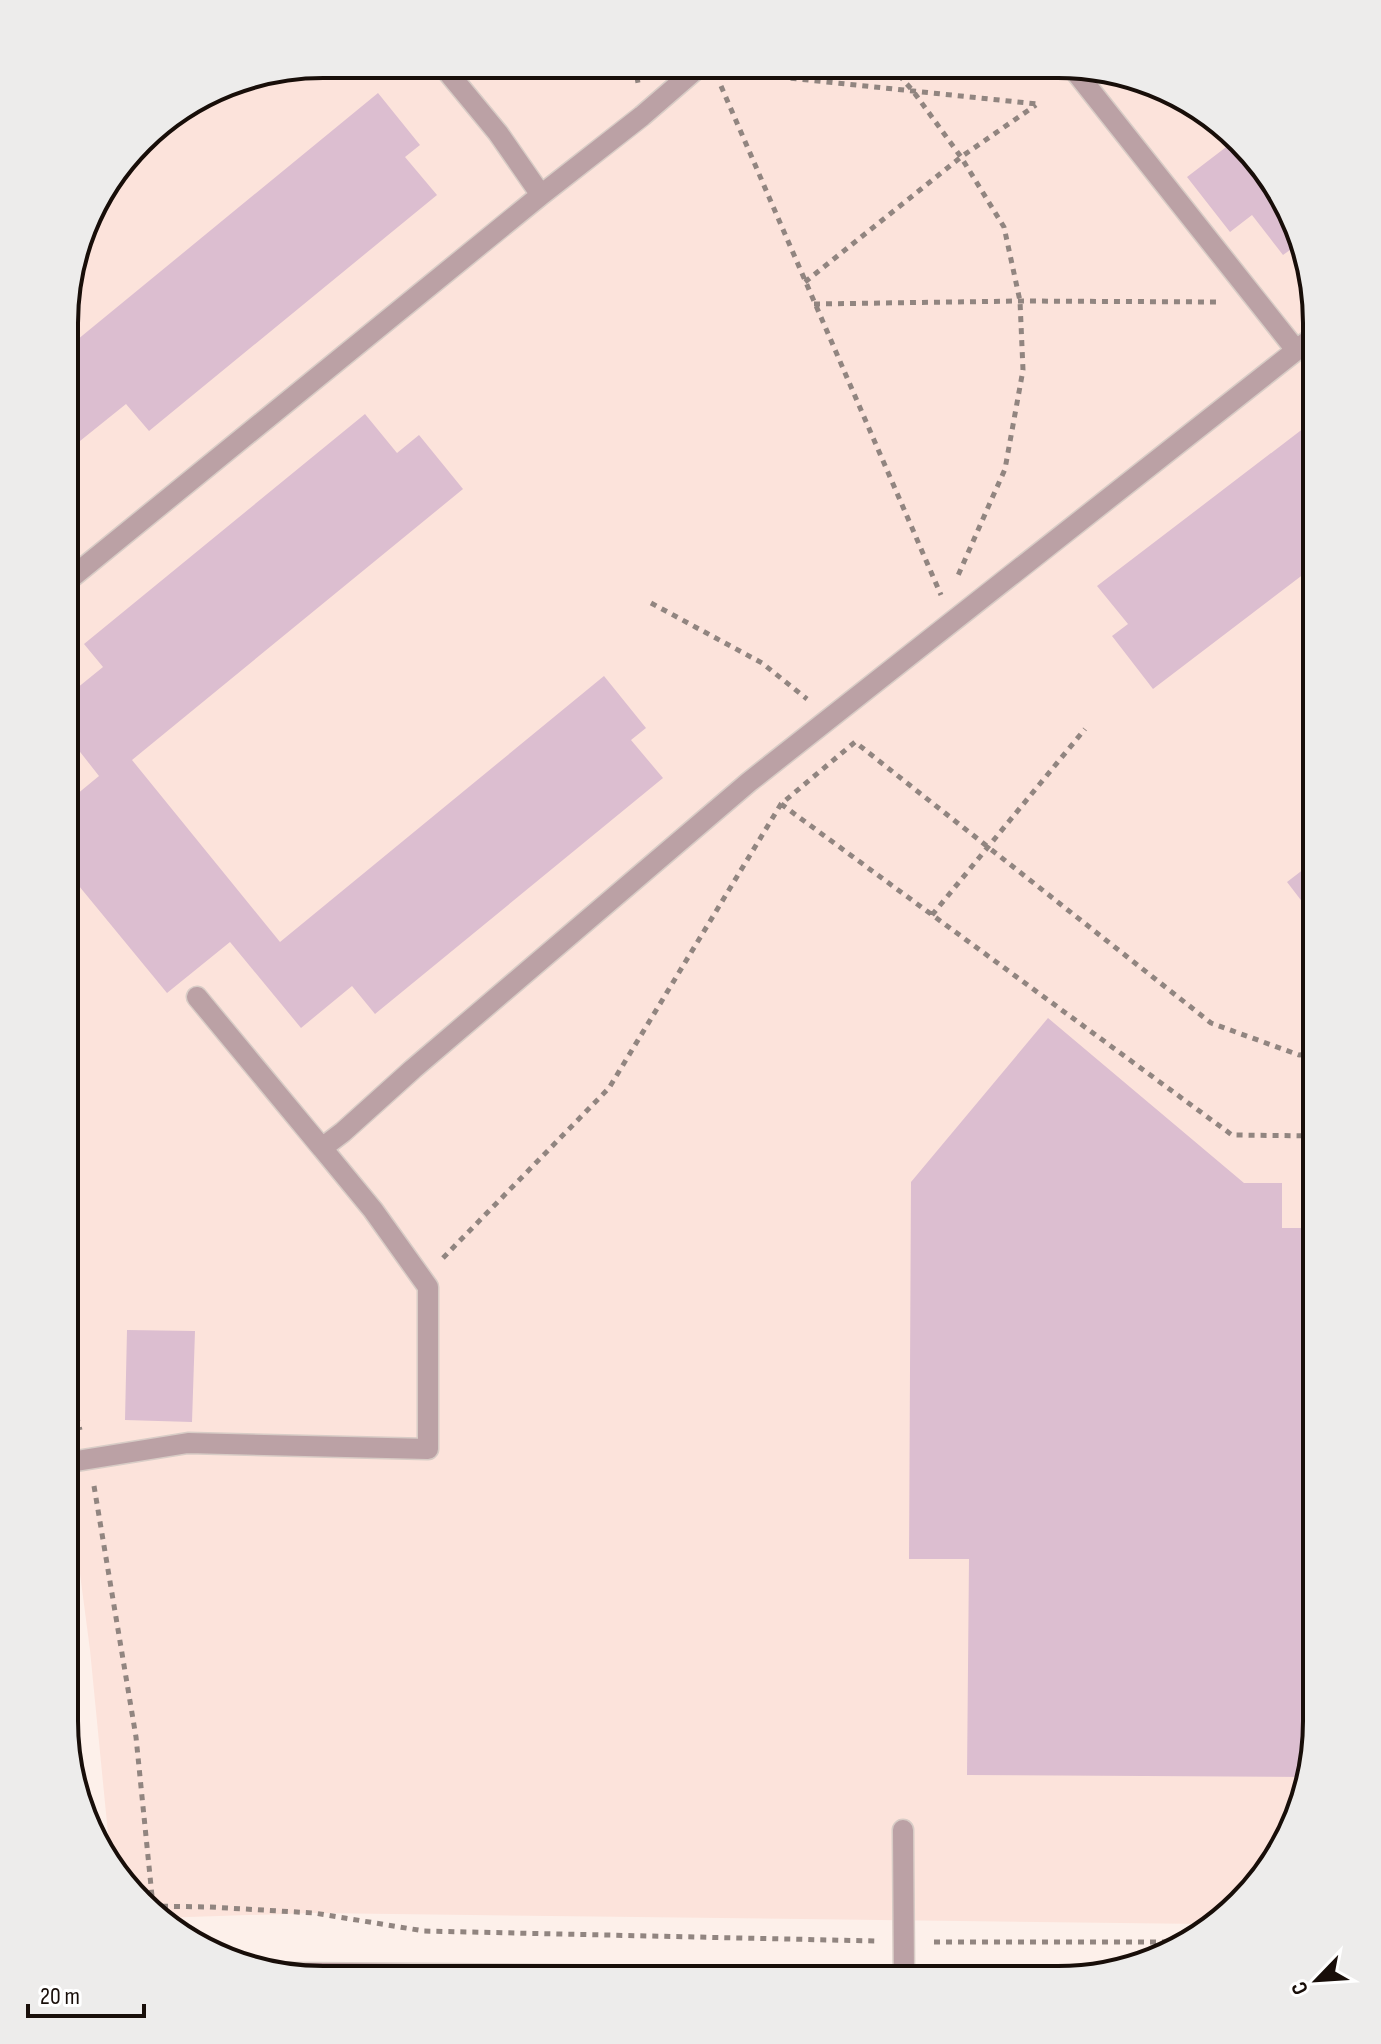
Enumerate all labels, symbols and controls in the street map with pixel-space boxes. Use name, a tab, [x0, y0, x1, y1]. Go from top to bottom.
north arrow	[1277, 1940, 1357, 2020]
scale bar	[28, 1968, 144, 2018]
text: С	[1286, 1977, 1315, 1999]
text: 20 m	[40, 1982, 80, 2011]

